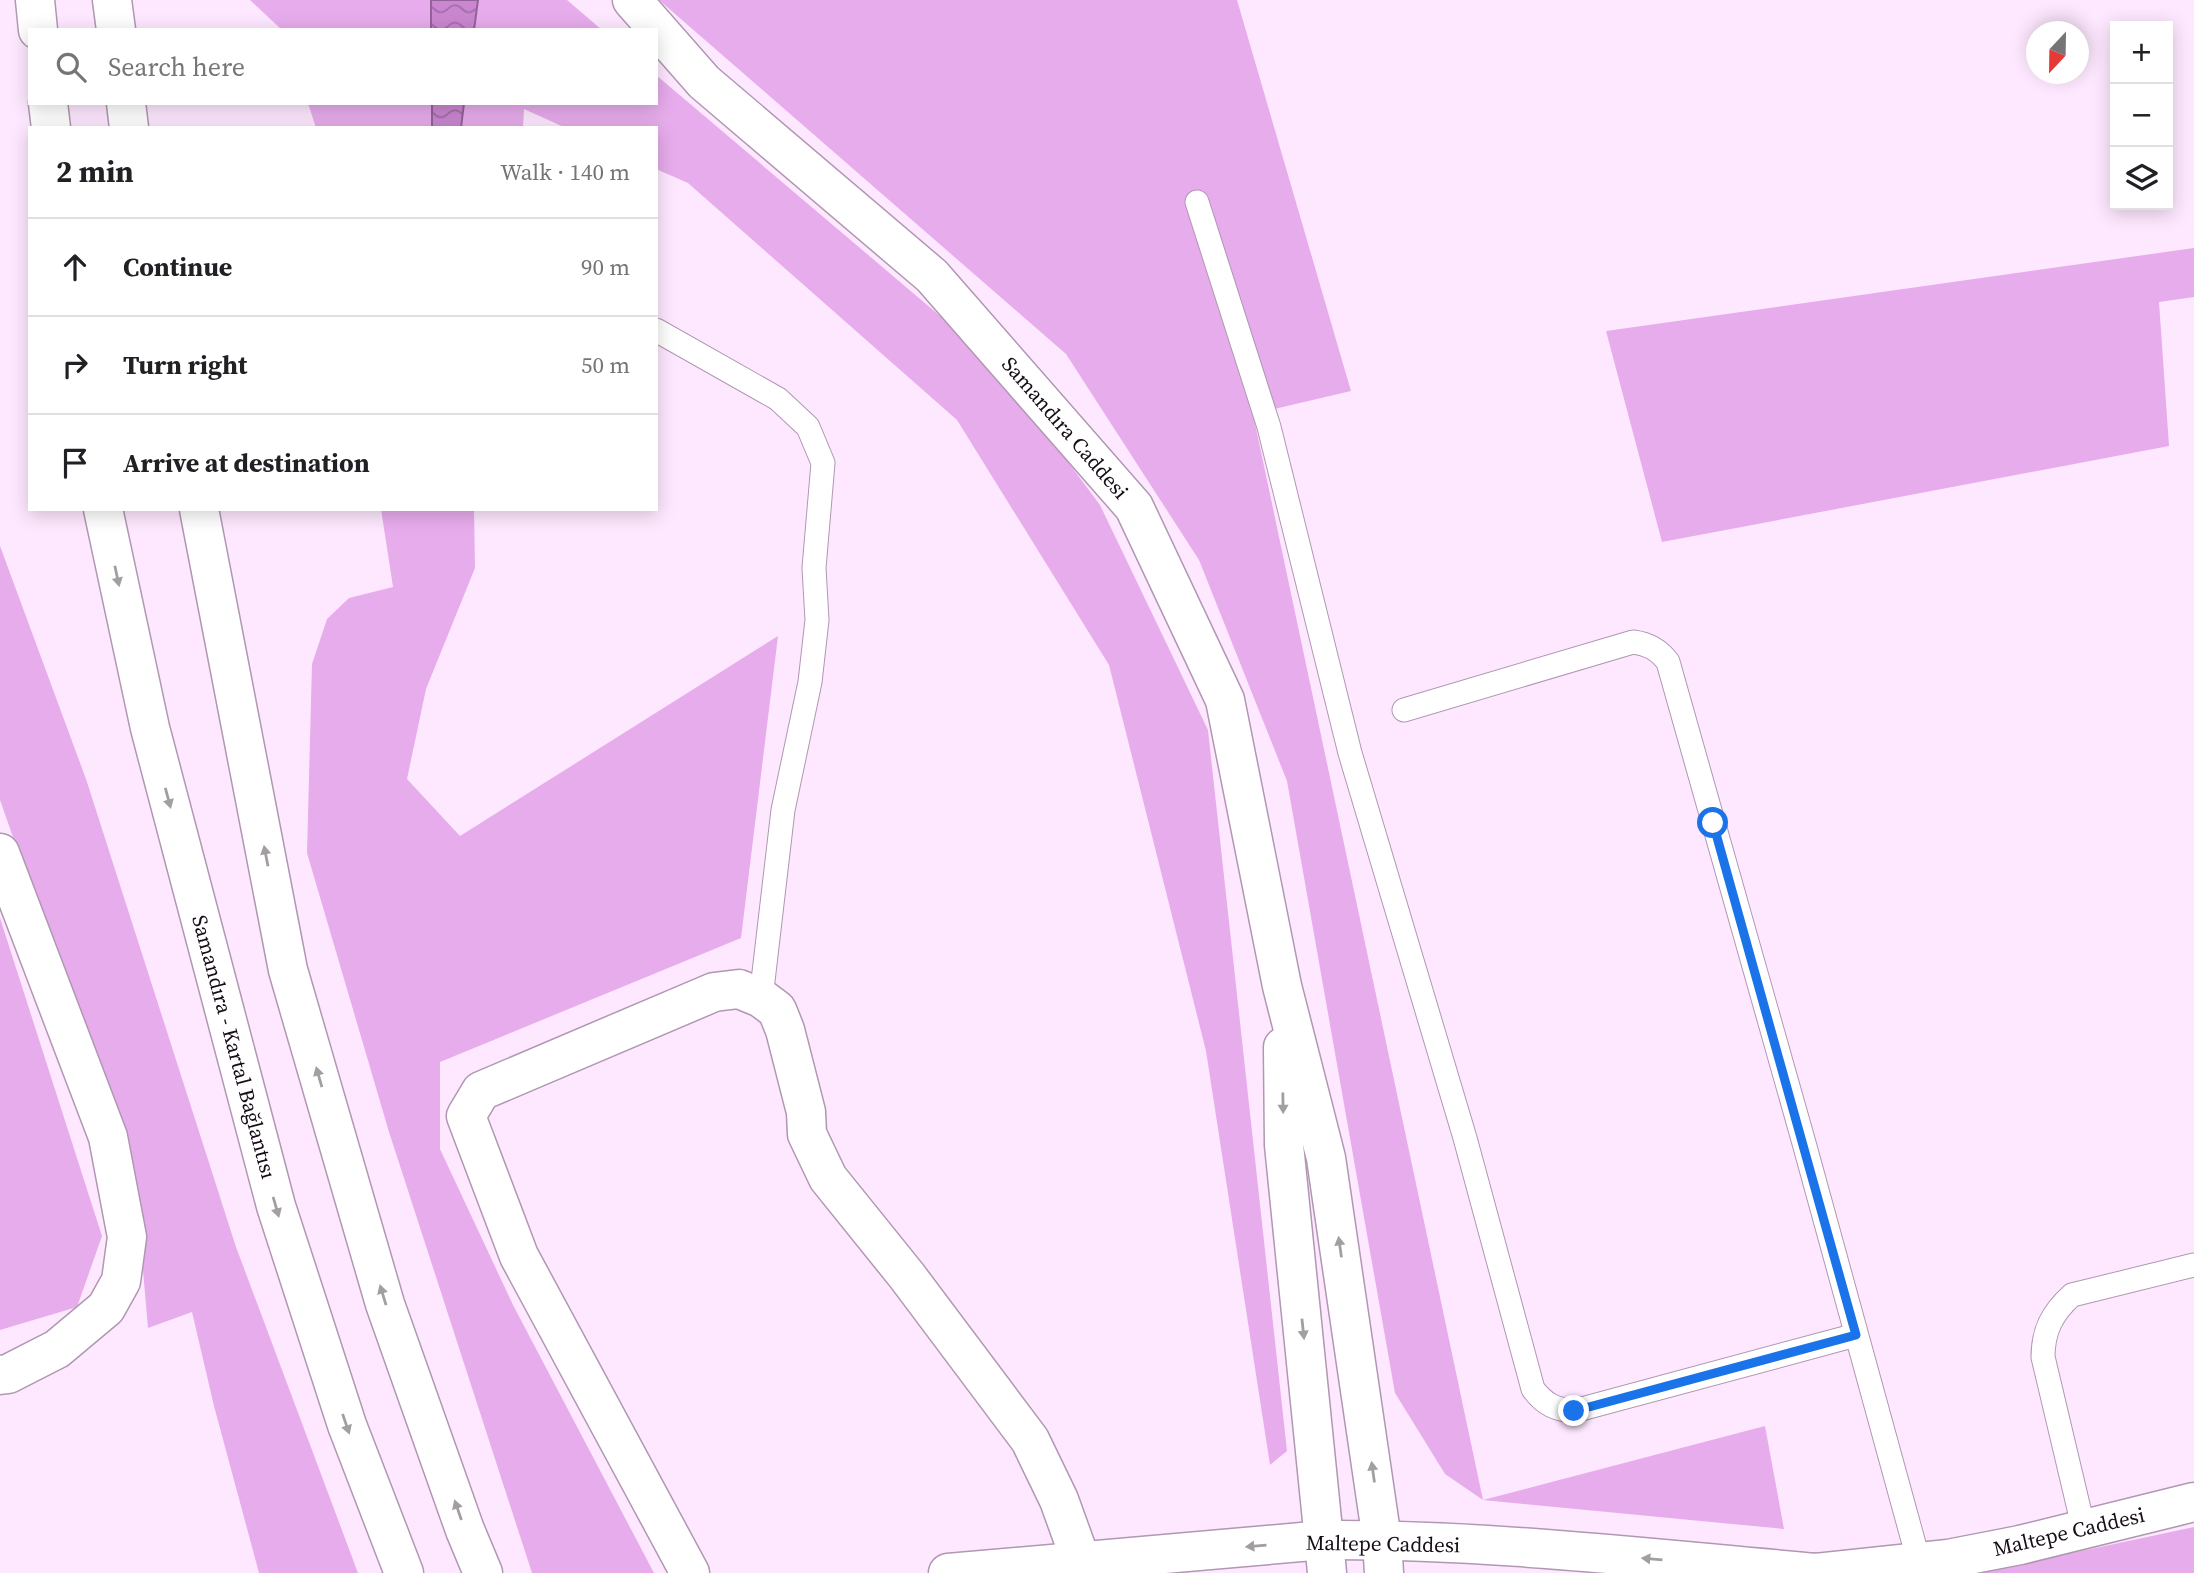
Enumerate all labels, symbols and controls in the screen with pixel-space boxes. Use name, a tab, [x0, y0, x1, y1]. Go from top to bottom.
north arrow	[2026, 21, 2089, 84]
map controls	[2110, 21, 2173, 210]
button: +	[2110, 21, 2173, 84]
search box	[28, 28, 658, 105]
icon: search	[52, 48, 90, 86]
text: Search here	[108, 49, 245, 85]
button: −	[2110, 84, 2173, 147]
button: layers	[2110, 147, 2173, 210]
text: 2 min	[56, 151, 134, 192]
text: Walk · 140 m	[500, 156, 630, 188]
icon: ahead	[56, 248, 94, 286]
text: Continue	[123, 249, 232, 285]
text: 90 m	[581, 251, 630, 283]
icon: right	[56, 346, 94, 384]
text: Turn right	[123, 347, 247, 383]
text: 50 m	[581, 349, 630, 381]
street label: Samandıra Caddesi	[995, 350, 1135, 505]
icon: arrive	[56, 444, 94, 482]
text: Arrive at destination	[123, 445, 370, 481]
one-way arrow	[112, 565, 123, 587]
one-way arrow	[163, 787, 174, 809]
route start	[1697, 807, 1728, 838]
one-way arrow	[260, 845, 271, 867]
street label: Samandıra - Kartal Bağlantısı	[185, 912, 284, 1182]
one-way arrow	[313, 1066, 323, 1087]
one-way arrow	[1278, 1092, 1289, 1114]
one-way arrow	[272, 1197, 282, 1218]
one-way arrow	[1334, 1236, 1345, 1258]
one-way arrow	[377, 1284, 387, 1305]
one-way arrow	[1297, 1319, 1308, 1341]
route end	[1558, 1395, 1589, 1426]
one-way arrow	[341, 1413, 352, 1434]
one-way arrow	[1367, 1461, 1378, 1483]
one-way arrow	[452, 1499, 463, 1520]
street label: Maltepe Caddesi	[1990, 1500, 2147, 1563]
street label: Maltepe Caddesi	[1306, 1528, 1460, 1559]
one-way arrow	[1245, 1541, 1267, 1552]
one-way arrow	[1641, 1553, 1663, 1564]

